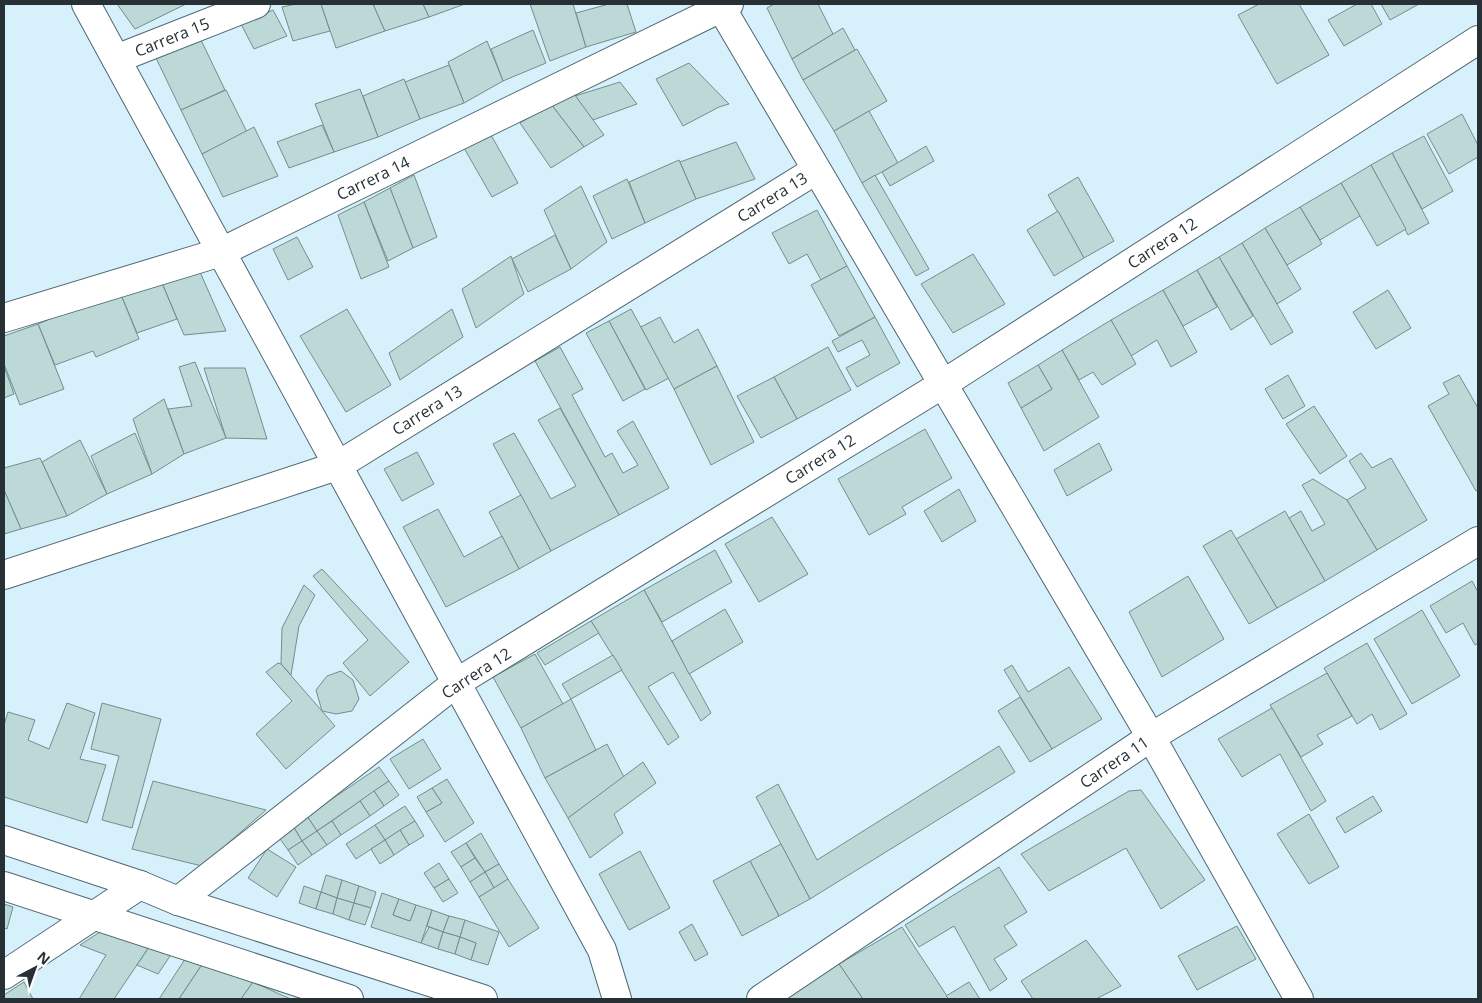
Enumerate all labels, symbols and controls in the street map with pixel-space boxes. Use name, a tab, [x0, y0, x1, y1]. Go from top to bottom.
street label: Carrera 15	[131, 12, 213, 62]
street label: Carrera 14	[333, 151, 413, 205]
street label: Carrera 13	[733, 167, 811, 227]
street label: Carrera 12	[1123, 212, 1201, 274]
street label: Carrera 13	[388, 380, 466, 440]
street label: Carrera 12	[781, 429, 859, 489]
street label: Carrera 12	[437, 642, 515, 704]
street label: Carrera 11	[1075, 731, 1153, 793]
north arrow	[10, 943, 60, 993]
text: N	[33, 947, 54, 969]

